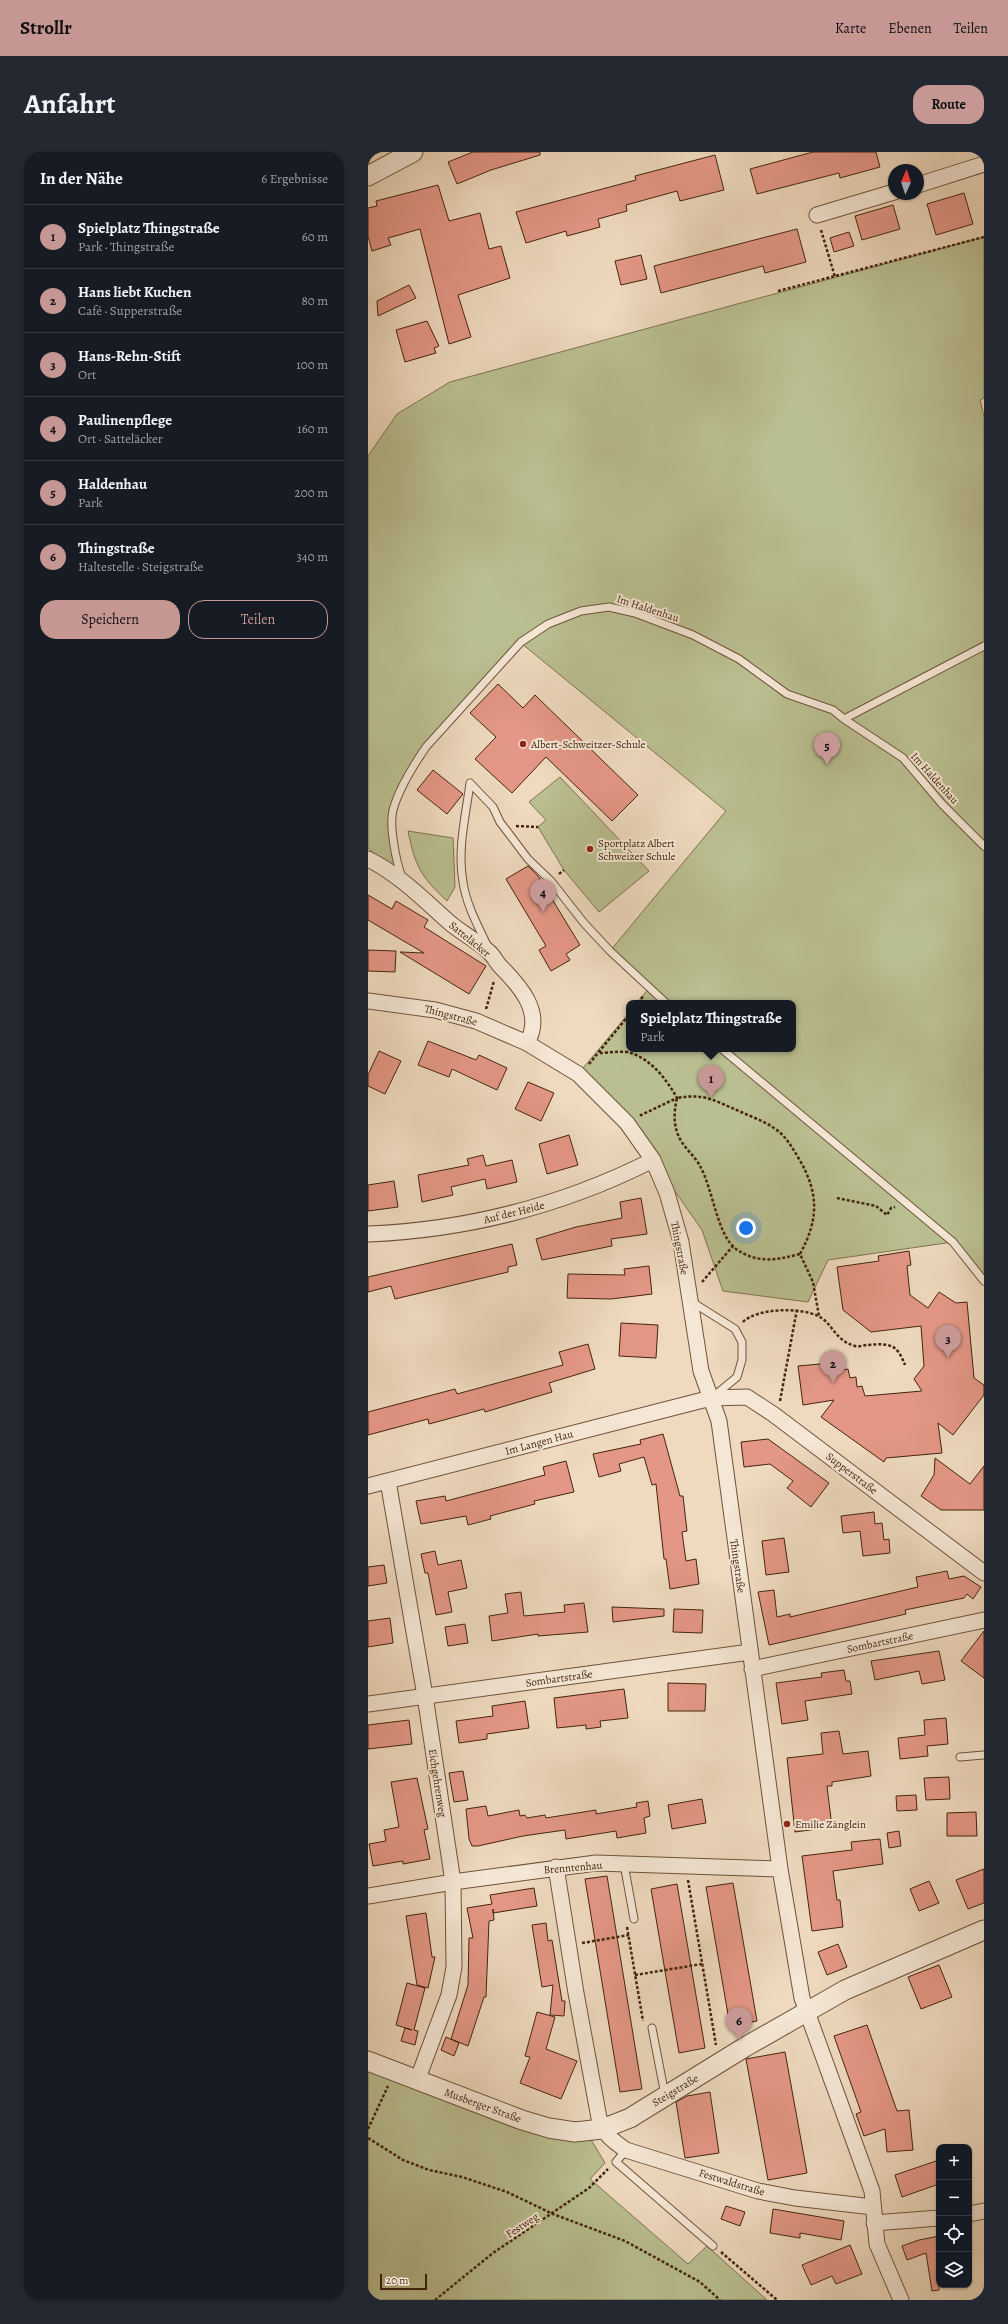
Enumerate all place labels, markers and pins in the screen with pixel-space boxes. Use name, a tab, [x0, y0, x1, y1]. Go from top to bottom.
pin: 5	[814, 732, 840, 765]
place label: Albert-Schweitzer-Schule	[530, 737, 646, 752]
marker: Albert-Schweitzer-Schule	[518, 739, 528, 749]
place label: Sportplatz Albert Schweizer Schule	[598, 836, 676, 864]
marker: Sportplatz Albert Schweizer Schule	[585, 844, 595, 854]
pin: 4	[530, 879, 556, 912]
pin: 1	[698, 1065, 724, 1098]
pin: 3	[935, 1325, 961, 1358]
pin: 2	[820, 1350, 846, 1383]
place label: Emilie Zänglein	[795, 1817, 866, 1832]
marker: Emilie Zänglein	[782, 1819, 792, 1829]
pin: 6	[726, 2007, 752, 2040]

